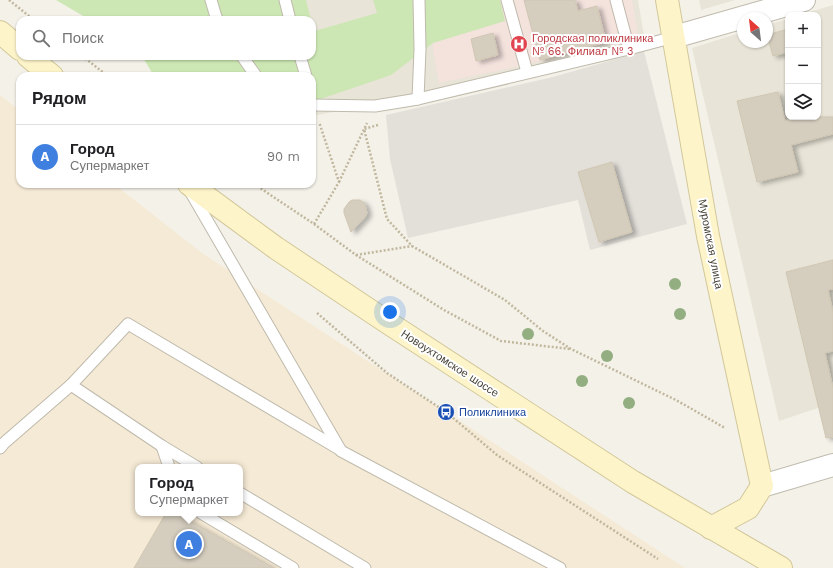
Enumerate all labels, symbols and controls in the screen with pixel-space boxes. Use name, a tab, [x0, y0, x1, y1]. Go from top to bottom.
north arrow	[737, 12, 773, 48]
map controls	[785, 12, 821, 120]
button: +	[785, 12, 821, 48]
search box	[16, 16, 316, 60]
icon: search	[30, 27, 52, 49]
text: Поиск	[62, 29, 104, 47]
place label: Городская поликлиника № 66. Филиал № 3	[532, 32, 654, 58]
hospital icon: Городская поликлиника № 66. Филиал № 3	[509, 34, 529, 54]
button: −	[785, 48, 821, 84]
button: layers	[785, 84, 821, 120]
text: Рядом	[32, 88, 87, 108]
text: Город	[70, 140, 115, 158]
text: A	[41, 149, 49, 164]
text: 90 m	[267, 149, 300, 164]
text: Супермаркет	[70, 158, 149, 173]
street label: Муромская улица	[695, 198, 726, 291]
your location	[380, 302, 400, 322]
street label: Новоухтомское шоссе	[398, 327, 501, 400]
bus stop icon: Поликлиника	[436, 402, 456, 422]
place label: Поликлиника	[459, 406, 527, 419]
popup	[135, 464, 243, 516]
text: Город	[149, 474, 194, 492]
text: Супермаркет	[149, 492, 229, 507]
pin: A	[176, 529, 202, 559]

